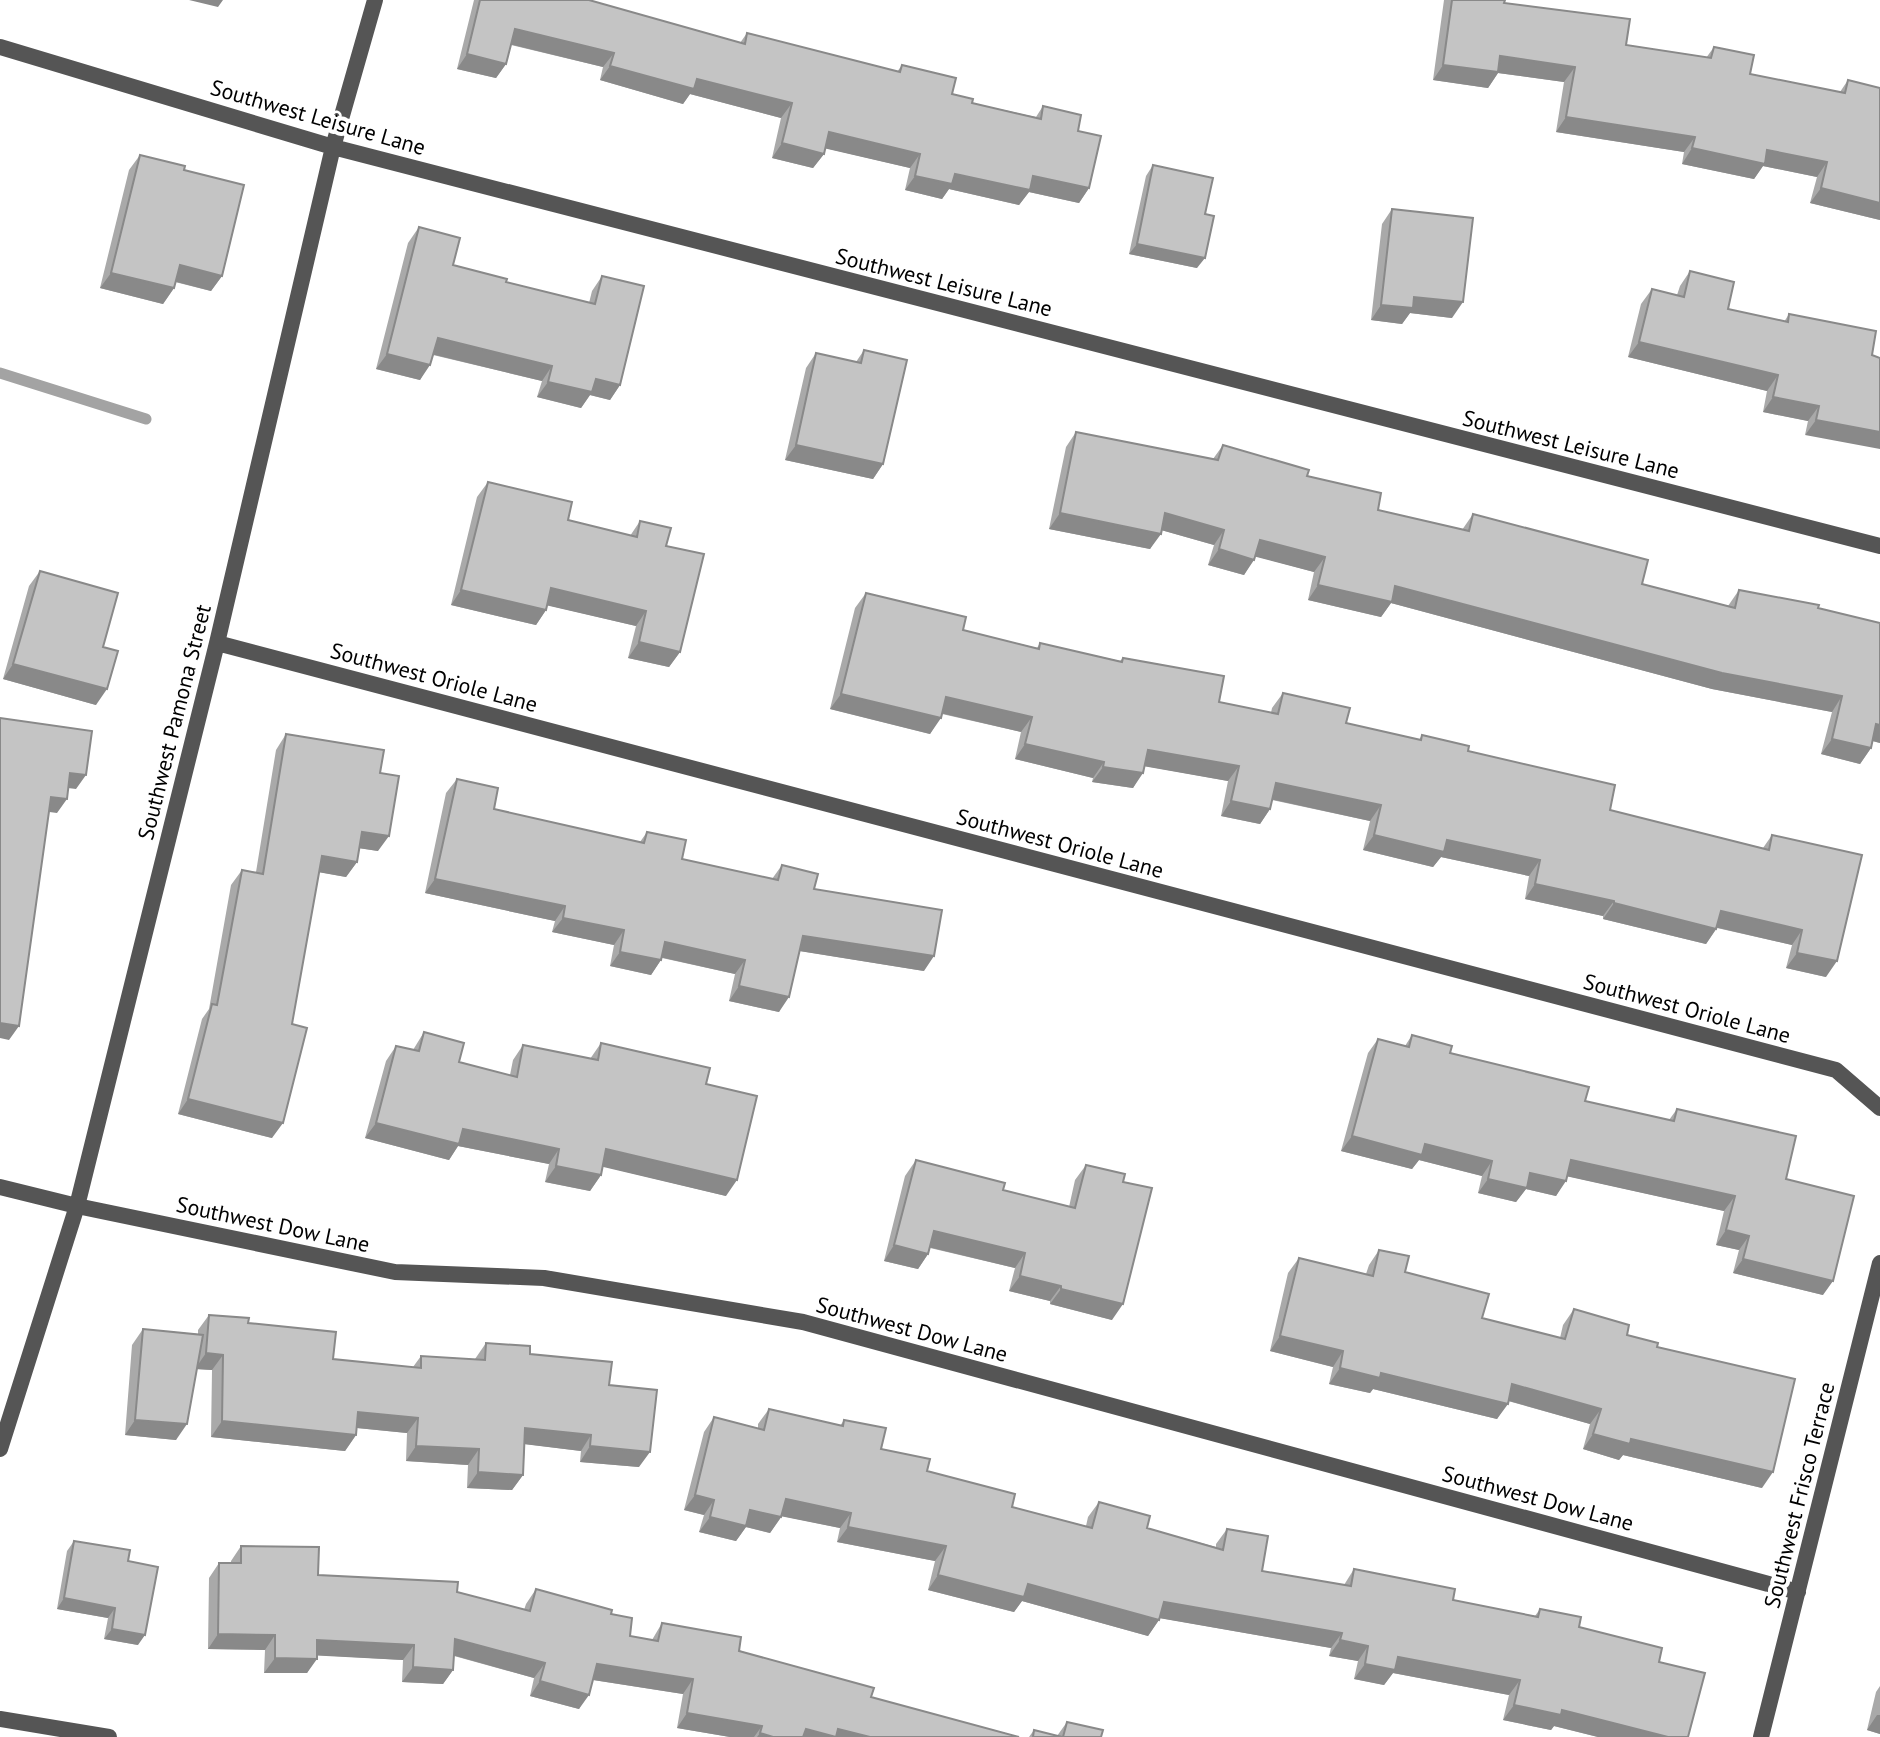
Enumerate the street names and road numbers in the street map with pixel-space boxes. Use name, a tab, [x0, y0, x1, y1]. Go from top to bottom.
street label: Southwest Leisure Lane	[207, 73, 429, 161]
street label: Southwest Leisure Lane	[833, 242, 1055, 322]
street label: Southwest Leisure Lane	[1460, 404, 1682, 484]
street label: Southwest Pamona Street	[131, 601, 217, 843]
street label: Southwest Oriole Lane	[327, 636, 541, 718]
street label: Southwest Oriole Lane	[953, 802, 1167, 884]
street label: Southwest Oriole Lane	[1580, 967, 1794, 1049]
street label: Southwest Dow Lane	[174, 1190, 372, 1258]
street label: Southwest Dow Lane	[813, 1290, 1011, 1368]
street label: Southwest Frisco Terrace	[1757, 1379, 1841, 1611]
street label: Southwest Dow Lane	[1439, 1459, 1637, 1537]

